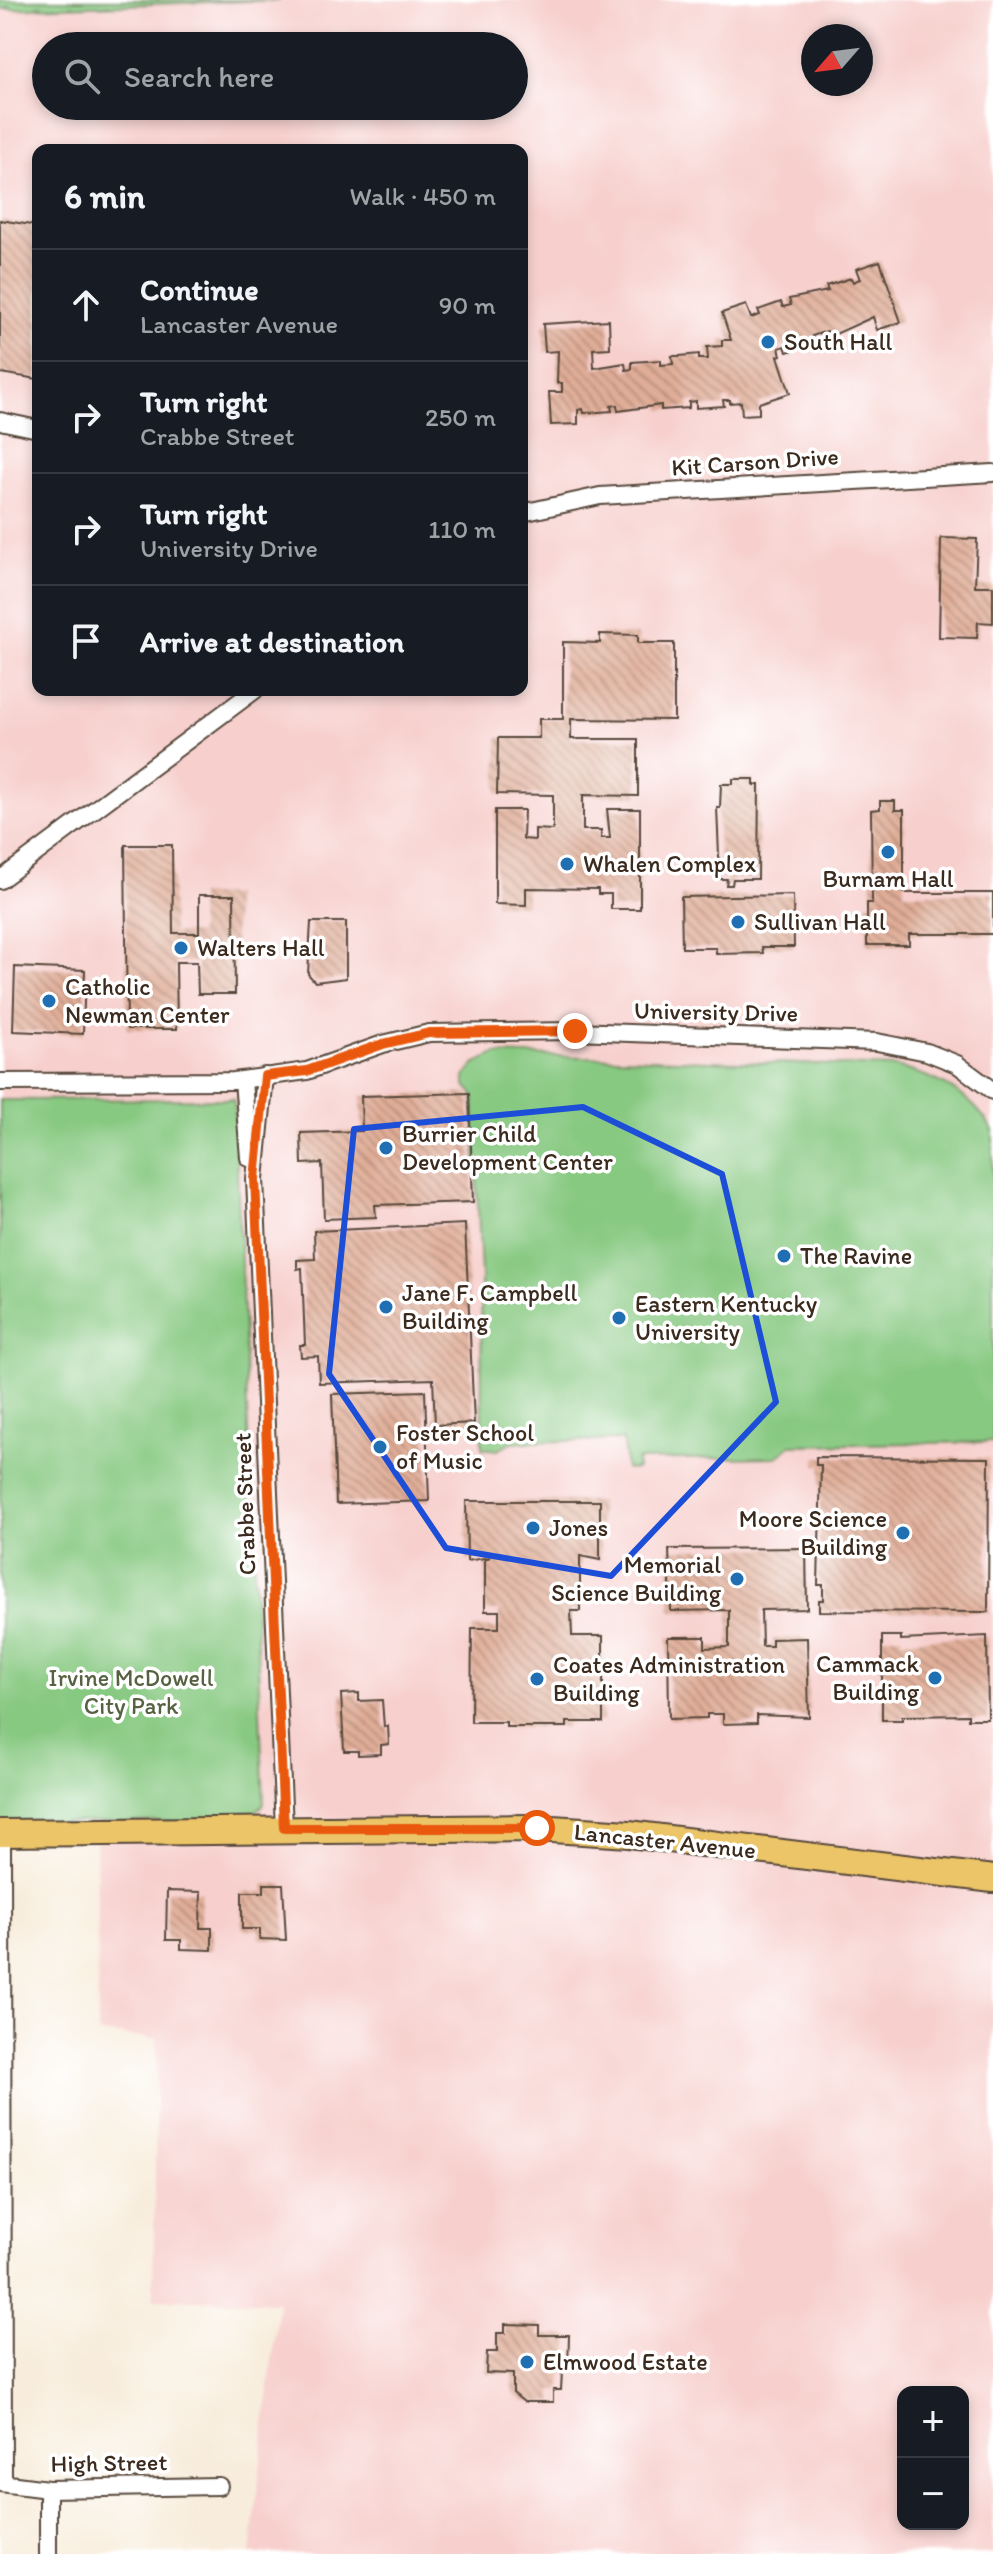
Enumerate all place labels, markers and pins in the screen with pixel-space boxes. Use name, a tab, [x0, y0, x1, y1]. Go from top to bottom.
place label: South Hall	[784, 327, 892, 356]
marker: South Hall	[759, 333, 777, 351]
marker: Burnam Hall	[879, 843, 897, 861]
place label: Whalen Complex	[583, 849, 756, 878]
marker: Whalen Complex	[558, 855, 576, 873]
place label: Burnam Hall	[822, 864, 954, 893]
place label: Sullivan Hall	[754, 907, 886, 936]
marker: Sullivan Hall	[729, 913, 747, 931]
place label: Walters Hall	[197, 933, 325, 962]
marker: Walters Hall	[172, 939, 190, 957]
place label: Catholic Newman Center	[65, 972, 230, 1029]
marker: Catholic Newman Center	[40, 992, 58, 1010]
place label: Burrier Child Development Center	[402, 1119, 613, 1176]
marker: Burrier Child Development Center	[377, 1139, 395, 1157]
place label: The Ravine	[800, 1241, 912, 1270]
marker: The Ravine	[775, 1247, 793, 1265]
place label: Jane F. Campbell Building	[402, 1278, 578, 1335]
place label: Eastern Kentucky University	[635, 1289, 818, 1346]
marker: Jane F. Campbell Building	[377, 1298, 395, 1316]
marker: Eastern Kentucky University	[610, 1309, 628, 1327]
place label: Foster School of Music	[396, 1418, 534, 1475]
marker: Foster School of Music	[371, 1438, 389, 1456]
place label: Moore Science Building	[739, 1504, 888, 1561]
place label: Jones	[549, 1513, 608, 1542]
marker: Jones	[524, 1519, 542, 1537]
marker: Moore Science Building	[894, 1524, 912, 1542]
place label: Memorial Science Building	[551, 1550, 722, 1607]
marker: Memorial Science Building	[728, 1570, 746, 1588]
place label: Cammack Building	[816, 1649, 920, 1706]
place label: Coates Administration Building	[553, 1650, 786, 1707]
marker: Cammack Building	[926, 1669, 944, 1687]
marker: Coates Administration Building	[528, 1670, 546, 1688]
place label: Elmwood Estate	[543, 2347, 708, 2376]
marker: Elmwood Estate	[518, 2353, 536, 2371]

